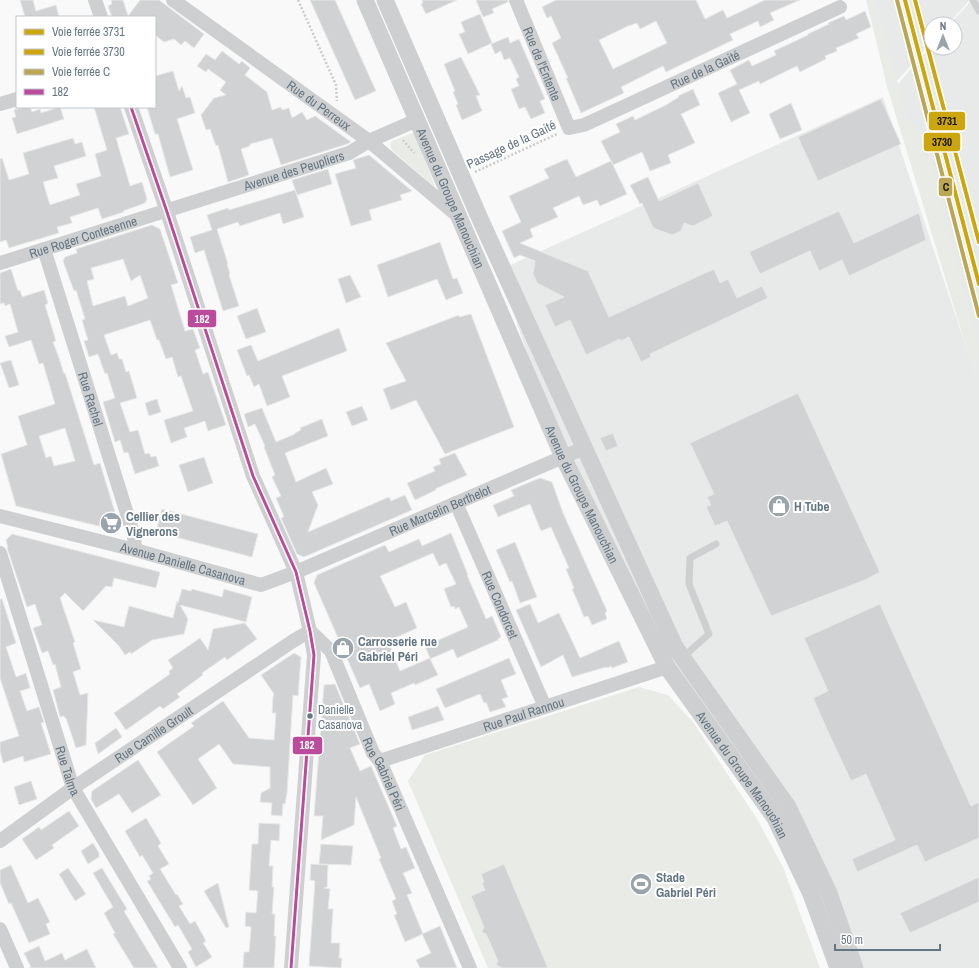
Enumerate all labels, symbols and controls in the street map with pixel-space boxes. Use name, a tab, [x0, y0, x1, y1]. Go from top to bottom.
legend	[16, 16, 156, 108]
north arrow	[923, 16, 963, 56]
text: N	[940, 19, 946, 33]
text: Voie ferrée 3731	[52, 24, 125, 40]
street label: Rue de l'Entente	[519, 24, 565, 104]
text: Voie ferrée 3730	[52, 44, 125, 60]
street label: Rue de la Gaité	[668, 46, 743, 93]
text: Voie ferrée C	[52, 64, 110, 80]
street label: Rue du Perreux	[284, 77, 355, 135]
text: 182	[52, 84, 68, 100]
line badge: 3731	[928, 111, 966, 131]
text: 3731	[937, 114, 957, 128]
street label: Passage de la Gaité	[464, 116, 559, 173]
street label: Avenue du Groupe Manouchian	[412, 125, 488, 271]
line badge: 3730	[923, 132, 961, 152]
text: 3730	[932, 135, 952, 149]
street label: Avenue des Peupliers	[241, 147, 346, 195]
line badge: C	[938, 177, 953, 197]
text: C	[943, 180, 950, 194]
street label: Rue Roger Contesenne	[27, 212, 139, 262]
line badge: 182	[187, 309, 217, 328]
text: 182	[194, 312, 210, 326]
street label: Rue Rachel	[74, 370, 107, 428]
street label: Avenue du Groupe Manouchian	[541, 422, 622, 566]
street label: Rue Marcelin Berthelot	[387, 481, 494, 540]
shop icon: H Tube	[766, 493, 792, 519]
place label: H Tube	[794, 498, 829, 515]
place label: Cellier des Vignerons	[126, 508, 180, 540]
supermarket icon: Cellier des Vignerons	[98, 510, 124, 536]
street label: Avenue Danielle Casanova	[117, 538, 247, 589]
street label: Rue Condorcet	[478, 569, 522, 641]
place label: Carrosserie rue Gabriel Péri	[358, 633, 437, 665]
shop icon: Carrosserie rue Gabriel Péri	[330, 635, 356, 661]
street label: Rue Paul Rannou	[481, 693, 566, 736]
street label: Rue Camille Groult	[111, 702, 196, 767]
place label: Danielle Casanova	[318, 702, 363, 733]
street label: Avenue du Groupe Manouchian	[692, 707, 791, 841]
marker: Danielle Casanova	[305, 711, 315, 721]
street label: Rue Gabriel Péri	[358, 735, 409, 813]
line badge: 182	[292, 736, 323, 755]
text: 182	[299, 738, 315, 752]
street label: Rue Talma	[51, 744, 84, 799]
place label: Stade Gabriel Péri	[656, 869, 716, 901]
sports icon: Stade Gabriel Péri	[628, 871, 654, 897]
scale bar	[835, 926, 940, 952]
text: 50 m	[841, 932, 863, 948]

